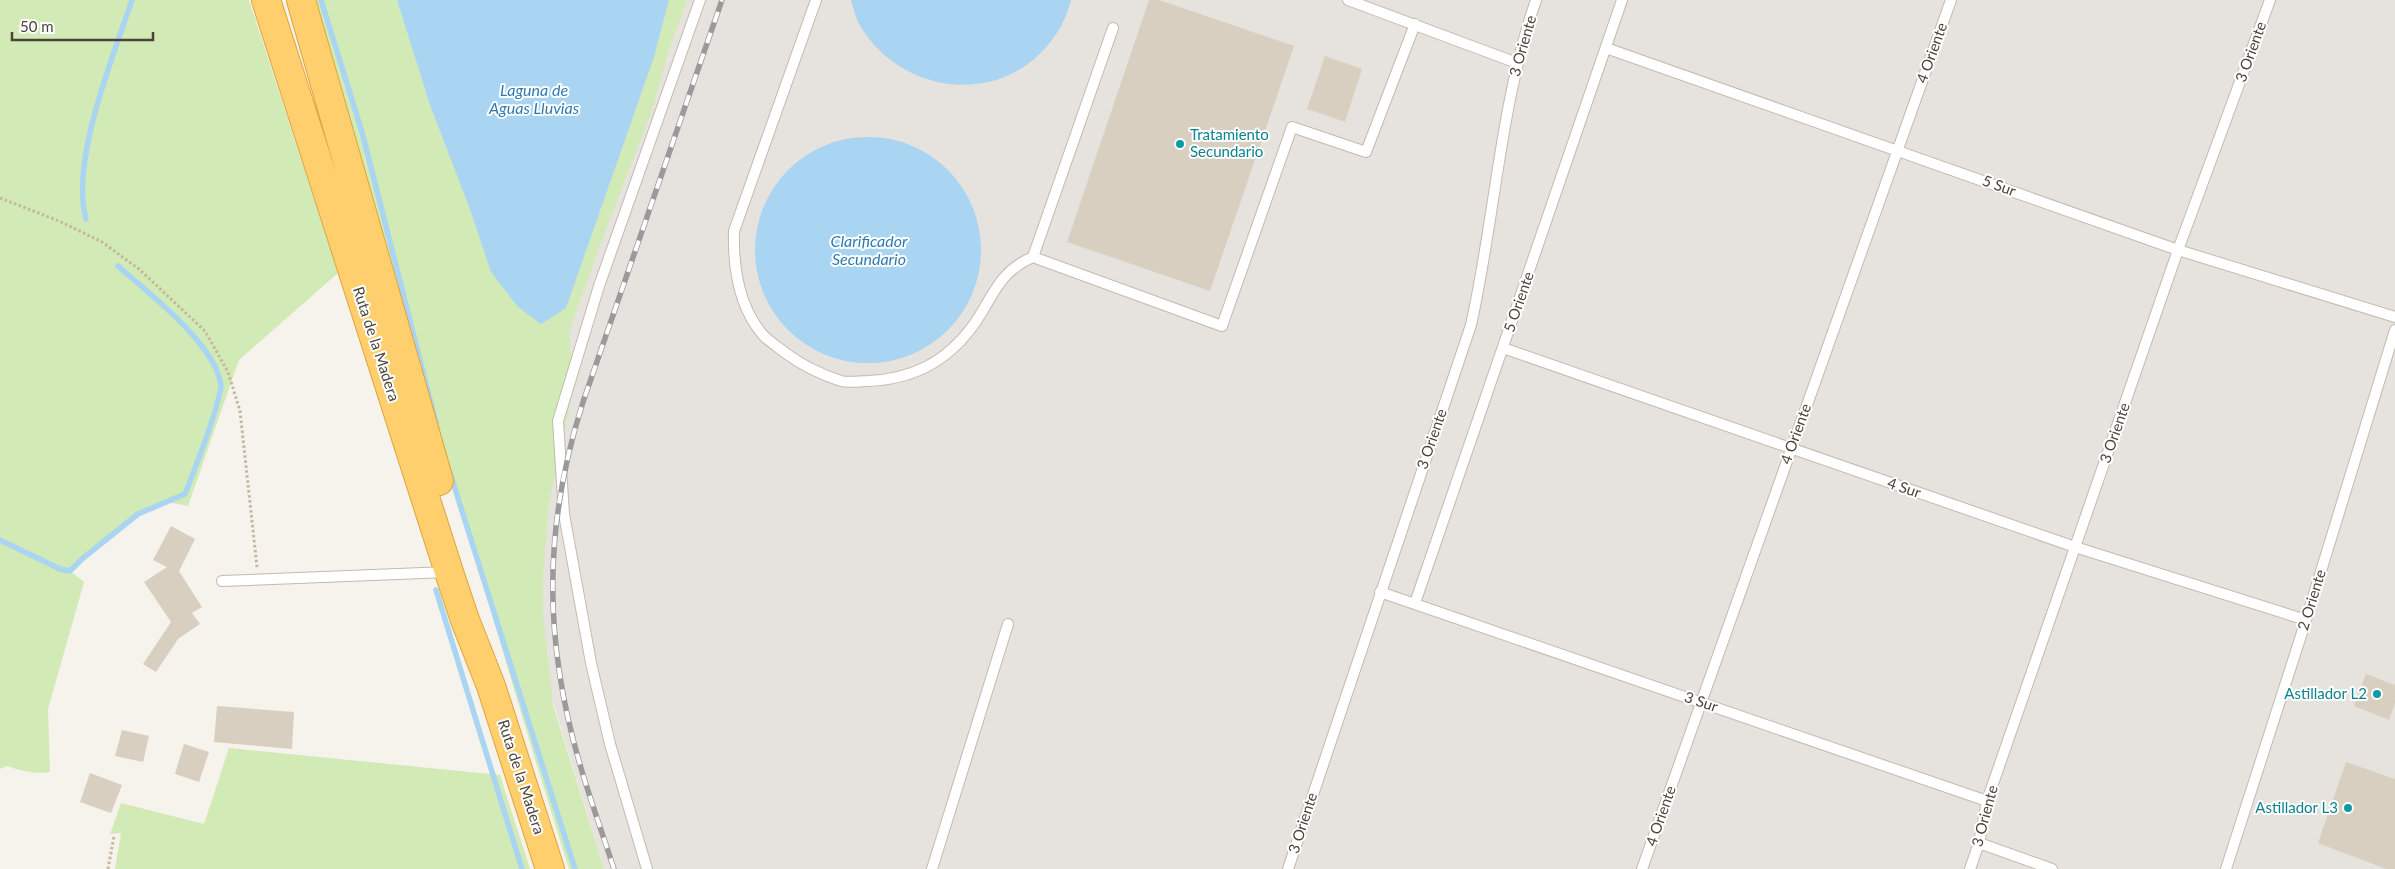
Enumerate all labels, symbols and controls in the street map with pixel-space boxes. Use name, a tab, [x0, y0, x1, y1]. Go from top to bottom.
scale bar	[12, 10, 154, 42]
street label: 3 Oriente	[1505, 13, 1539, 78]
text: 50 m	[20, 17, 54, 35]
street label: 3 Oriente	[2231, 19, 2269, 84]
street label: 4 Oriente	[1912, 20, 1950, 85]
water label: Laguna de Aguas Lluvias	[488, 80, 580, 117]
place label: Tratamiento Secundario	[1190, 125, 1269, 160]
marker: Tratamiento Secundario	[1174, 138, 1186, 150]
street label: 5 Sur	[1980, 171, 2019, 200]
water label: Clarificador Secundario	[830, 231, 908, 268]
street label: 5 Oriente	[1499, 269, 1537, 334]
street label: Ruta de la Madera	[350, 284, 404, 403]
street label: 3 Oriente	[2095, 400, 2133, 465]
street label: 4 Oriente	[1776, 401, 1814, 466]
street label: 3 Oriente	[1412, 406, 1450, 471]
street label: 4 Sur	[1885, 473, 1924, 501]
street label: 2 Oriente	[2293, 567, 2329, 632]
place label: Astillador L2	[2284, 684, 2367, 702]
street label: 3 Sur	[1682, 687, 1721, 715]
marker: Astillador L2	[2371, 688, 2383, 700]
street label: Ruta de la Madera	[495, 717, 549, 836]
street label: 4 Oriente	[1641, 783, 1679, 848]
street label: 3 Oriente	[1967, 783, 2001, 848]
street label: 3 Oriente	[1284, 790, 1320, 855]
place label: Astillador L3	[2255, 798, 2338, 816]
marker: Astillador L3	[2342, 802, 2354, 814]

